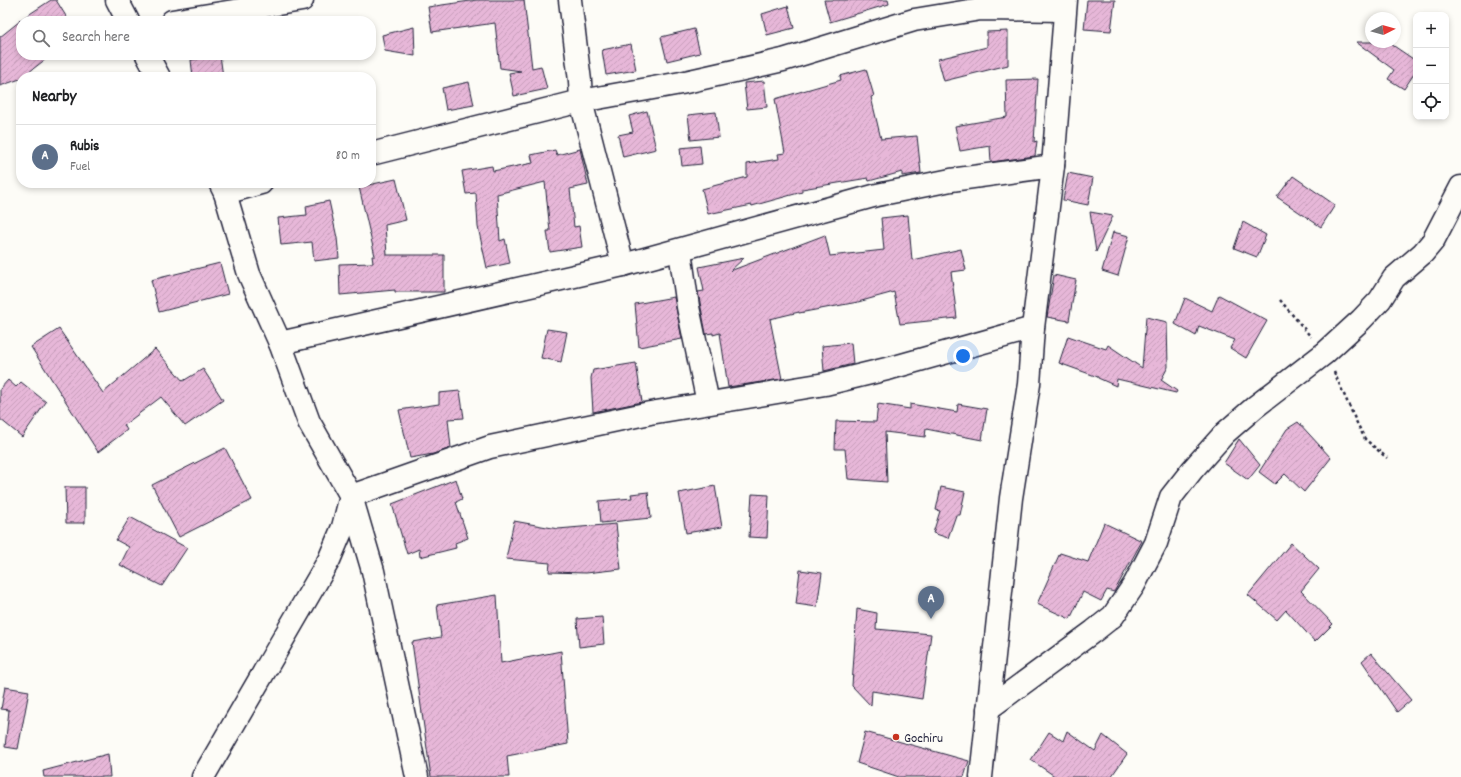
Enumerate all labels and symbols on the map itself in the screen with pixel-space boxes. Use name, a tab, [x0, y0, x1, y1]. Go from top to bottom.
north arrow	[1365, 12, 1401, 48]
your location	[953, 346, 973, 366]
pin: A	[918, 586, 944, 619]
place label: Gochiru	[904, 729, 943, 749]
marker: Gochiru	[891, 732, 901, 742]

